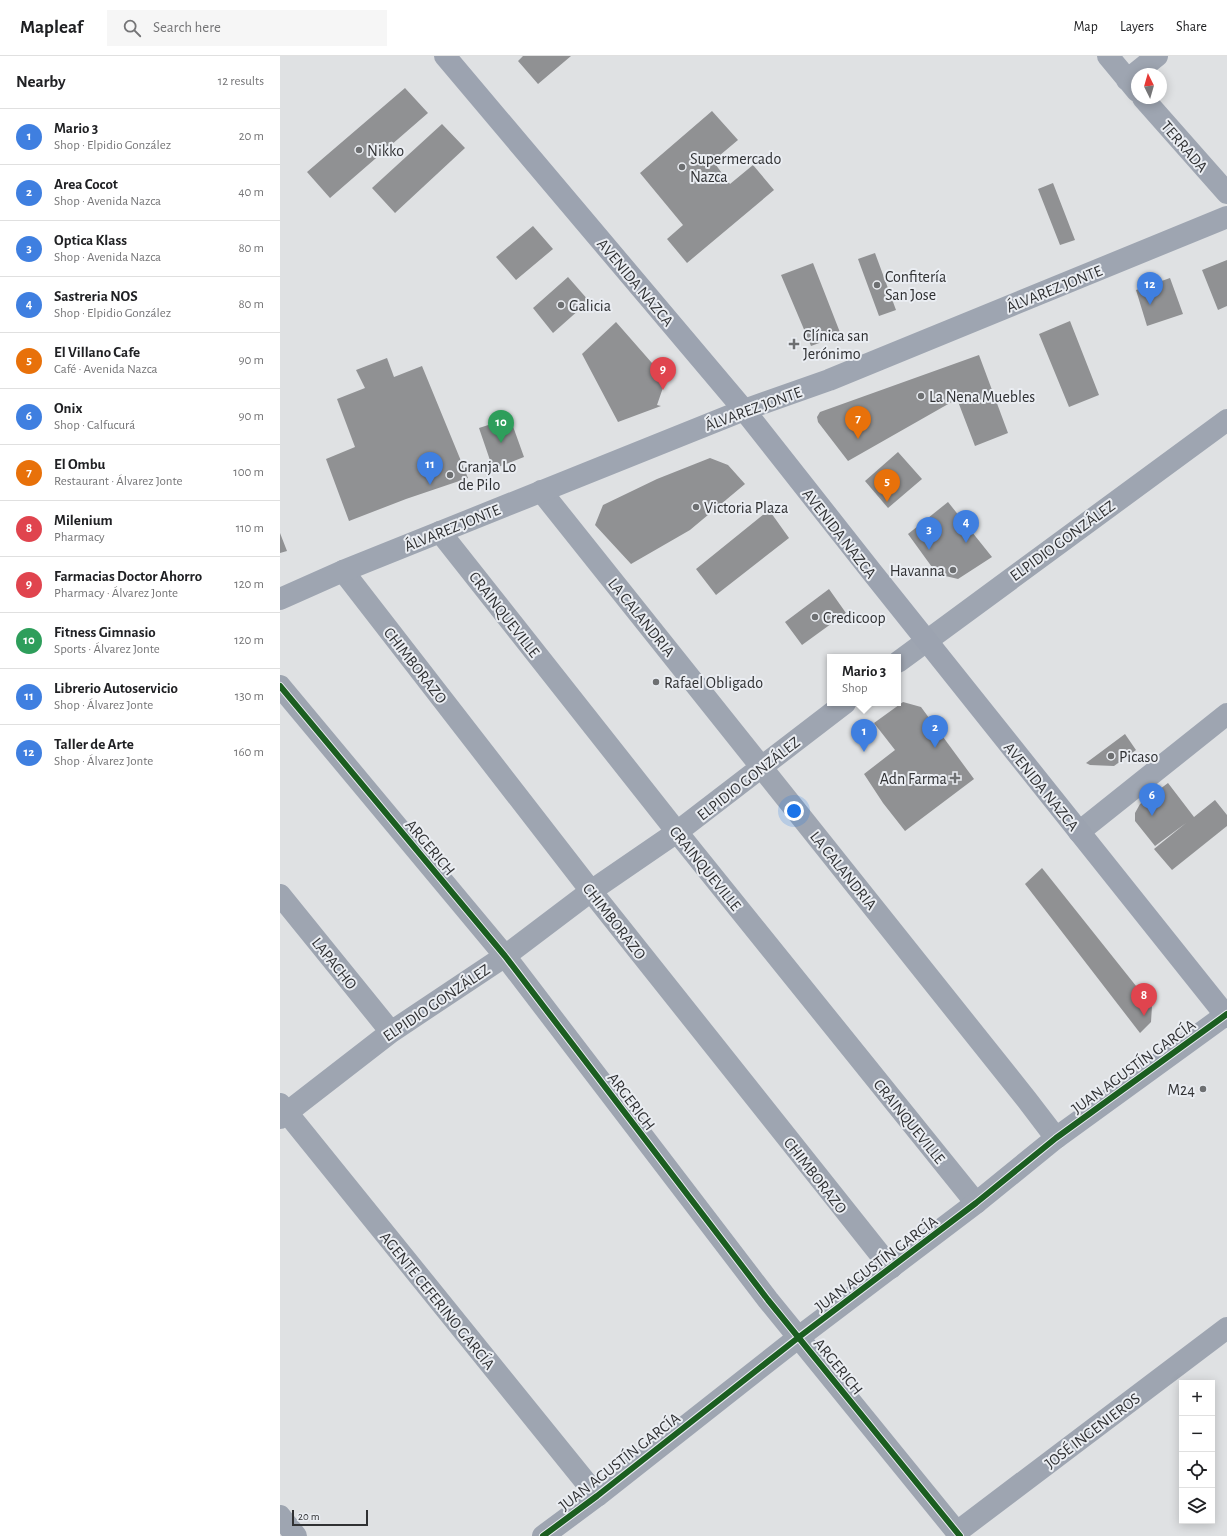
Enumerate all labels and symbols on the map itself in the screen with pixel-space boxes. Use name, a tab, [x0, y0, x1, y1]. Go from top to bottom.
north arrow	[1131, 68, 1167, 104]
street label: TERRADA	[1158, 118, 1211, 175]
place label: Nikko	[367, 143, 404, 159]
marker: Nikko	[354, 145, 364, 155]
place label: Supermercado Nazca	[690, 151, 781, 185]
marker: Supermercado Nazca	[677, 162, 687, 172]
street label: AVENIDA NAZCA	[594, 236, 676, 330]
street label: ÁLVAREZ JONTE	[1003, 260, 1105, 315]
place label: Confitería San Jose	[885, 269, 946, 303]
pin: 12	[1137, 272, 1163, 305]
marker: Confitería San Jose	[872, 280, 882, 290]
place label: Galicia	[569, 298, 611, 314]
marker: Galicia	[556, 300, 566, 310]
place label: Clínica san Jerónimo	[803, 328, 869, 362]
marker: Clínica san Jerónimo	[788, 338, 800, 350]
pin: 9	[650, 357, 676, 390]
street label: ÁLVAREZ JONTE	[702, 382, 804, 434]
place label: La Nena Muebles	[929, 389, 1035, 405]
marker: La Nena Muebles	[916, 391, 926, 401]
pin: 7	[845, 406, 871, 439]
pin: 10	[488, 410, 514, 443]
pin: 11	[417, 452, 443, 485]
place label: Granja Lo de Pilo	[458, 459, 516, 493]
pin: 5	[874, 469, 900, 502]
marker: Granja Lo de Pilo	[445, 470, 455, 480]
street label: AVENIDA NAZCA	[799, 486, 879, 582]
street label: ELPIDIO GONZÁLEZ	[1006, 496, 1118, 584]
street label: ÁLVAREZ JONTE	[401, 499, 503, 554]
place label: Victoria Plaza	[704, 500, 788, 516]
marker: Victoria Plaza	[691, 502, 701, 512]
pin: 4	[953, 510, 979, 543]
pin: 3	[916, 517, 942, 550]
place label: Havanna	[890, 563, 945, 579]
marker: Havanna	[948, 565, 958, 575]
street label: CRAINQUEVILLE	[465, 569, 543, 661]
street label: LA CALANDRIA	[605, 575, 678, 660]
place label: Credicoop	[823, 610, 886, 626]
marker: Credicoop	[810, 612, 820, 622]
street label: CHIMBORAZO	[381, 625, 450, 707]
place label: Rafael Obligado	[664, 675, 763, 691]
marker: Rafael Obligado	[651, 677, 661, 687]
pin: 2	[922, 715, 948, 748]
pin: 1	[851, 719, 877, 752]
street label: ELPIDIO GONZÁLEZ	[693, 732, 803, 824]
street label: AVENIDA NAZCA	[1001, 739, 1082, 834]
place label: Picaso	[1119, 749, 1159, 765]
marker: Picaso	[1106, 751, 1116, 761]
place label: Adn Farma	[880, 771, 947, 787]
marker: Adn Farma	[950, 773, 960, 783]
pin: 6	[1139, 783, 1165, 816]
your location	[784, 801, 804, 821]
street label: ARGERICH	[402, 817, 458, 879]
street label: CRAINQUEVILLE	[666, 823, 744, 915]
street label: LA CALANDRIA	[807, 828, 880, 913]
street label: CHIMBORAZO	[580, 881, 649, 963]
street label: LAPACHO	[309, 935, 360, 993]
street label: ELPIDIO GONZÁLEZ	[379, 959, 493, 1045]
pin: 8	[1131, 983, 1157, 1016]
street label: JUAN AGUSTÍN GARCÍA	[1068, 1015, 1198, 1117]
street label: ARGERICH	[605, 1070, 658, 1133]
street label: CRAINQUEVILLE	[870, 1076, 948, 1168]
place label: M24	[1167, 1082, 1195, 1098]
marker: M24	[1198, 1084, 1208, 1094]
street label: CHIMBORAZO	[781, 1135, 850, 1217]
street label: JUAN AGUSTÍN GARCÍA	[811, 1211, 941, 1315]
street label: AGENTE CEFERINO GARCÍA	[377, 1228, 499, 1372]
street label: ARGERICH	[811, 1335, 866, 1398]
street label: JOSÉ INGENIEROS	[1041, 1388, 1143, 1472]
street label: JUAN AGUSTÍN GARCÍA	[555, 1408, 683, 1514]
scale bar	[292, 1508, 368, 1527]

